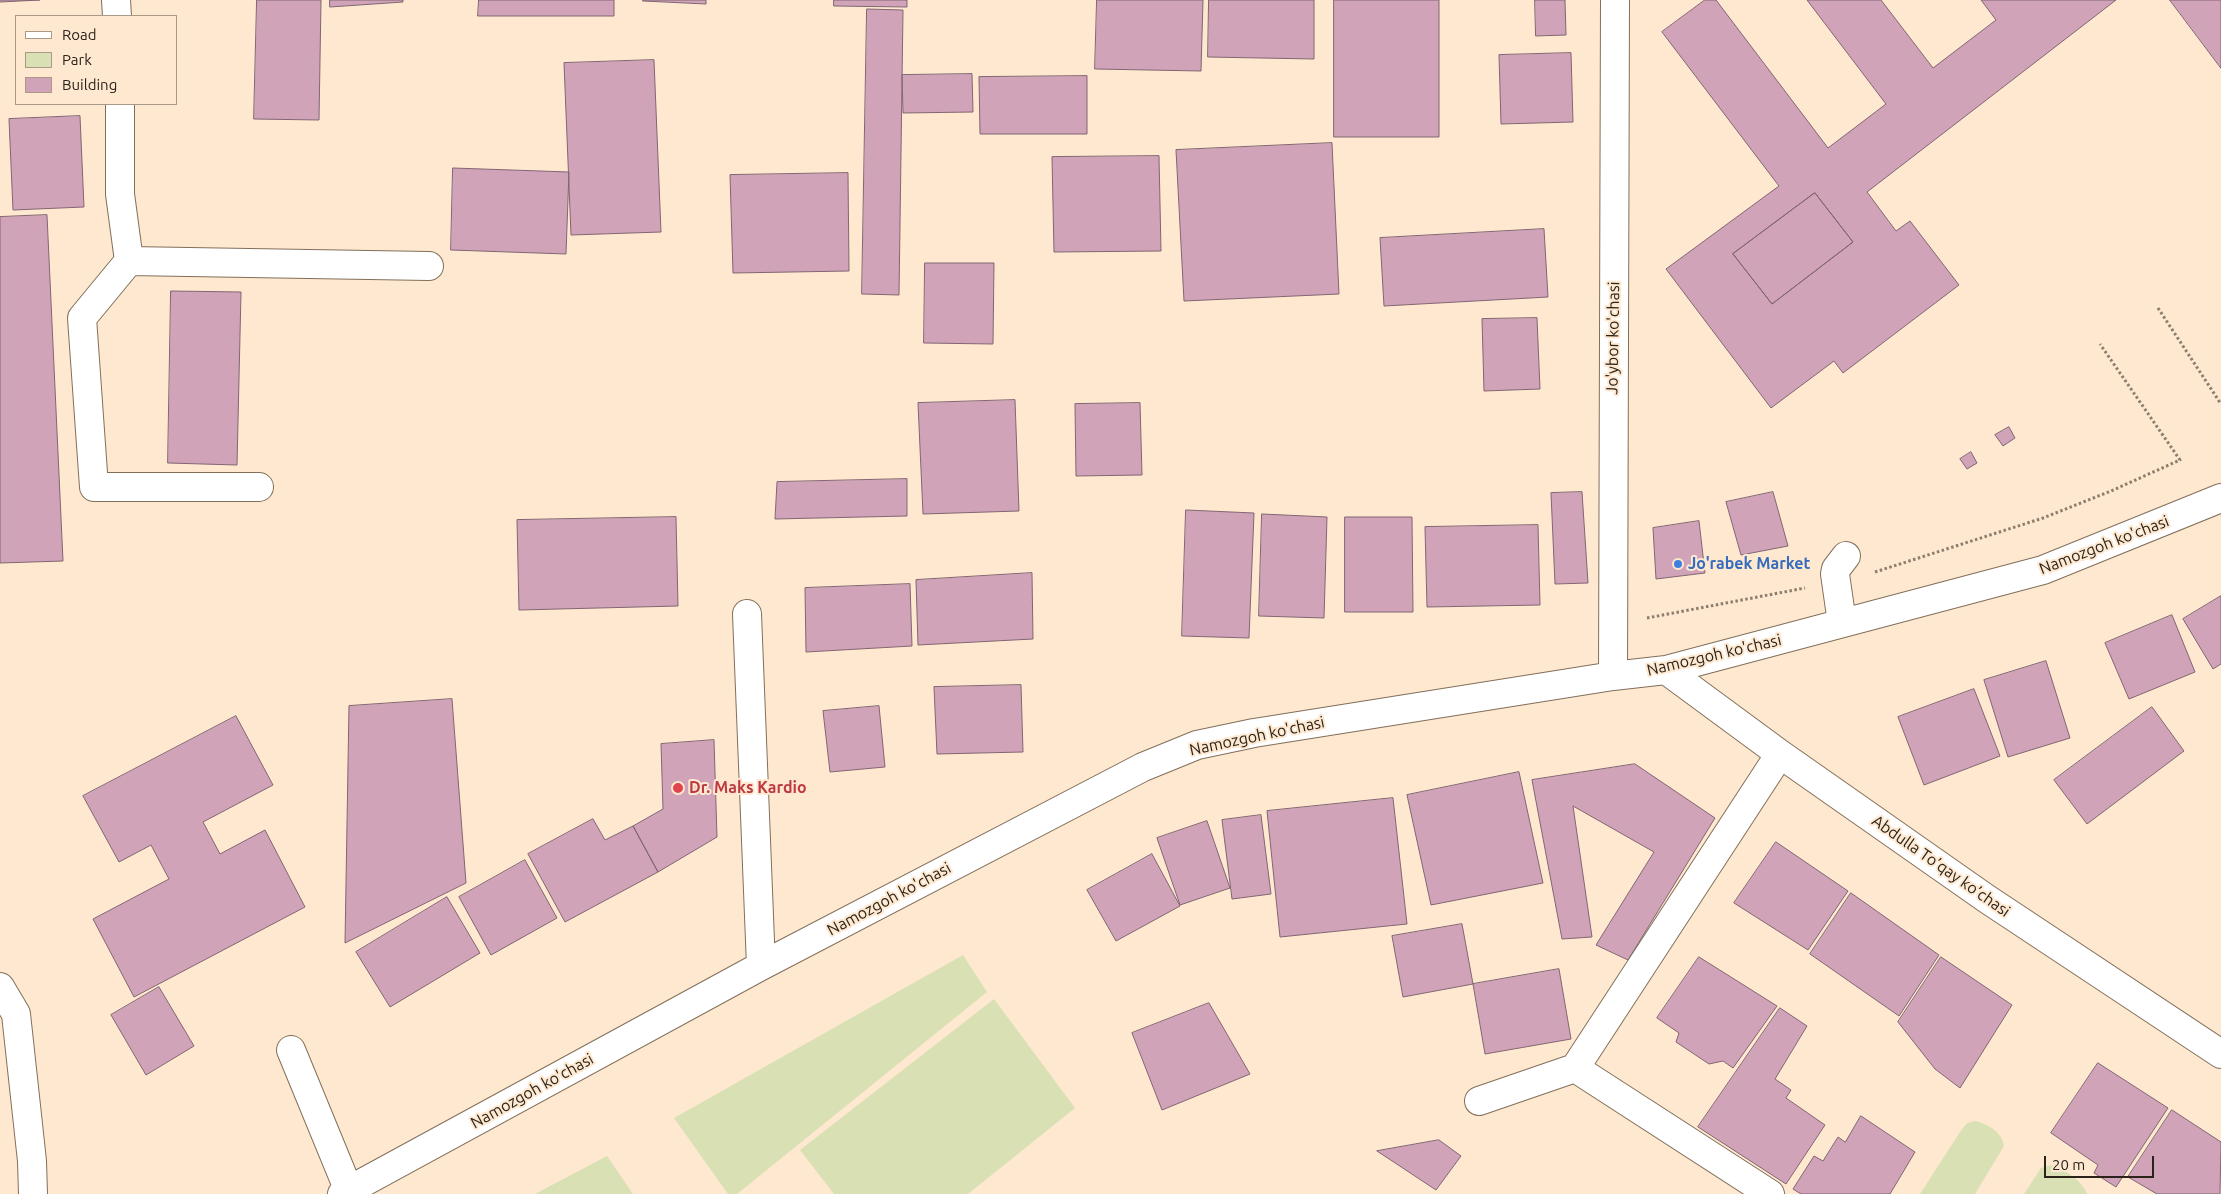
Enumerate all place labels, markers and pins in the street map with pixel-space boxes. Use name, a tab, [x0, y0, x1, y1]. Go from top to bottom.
place label: Jo'rabek Market	[1688, 554, 1810, 574]
marker: Jo'rabek Market	[1672, 558, 1684, 570]
place label: Dr. Maks Kardio	[689, 778, 807, 798]
marker: Dr. Maks Kardio	[671, 781, 685, 795]

